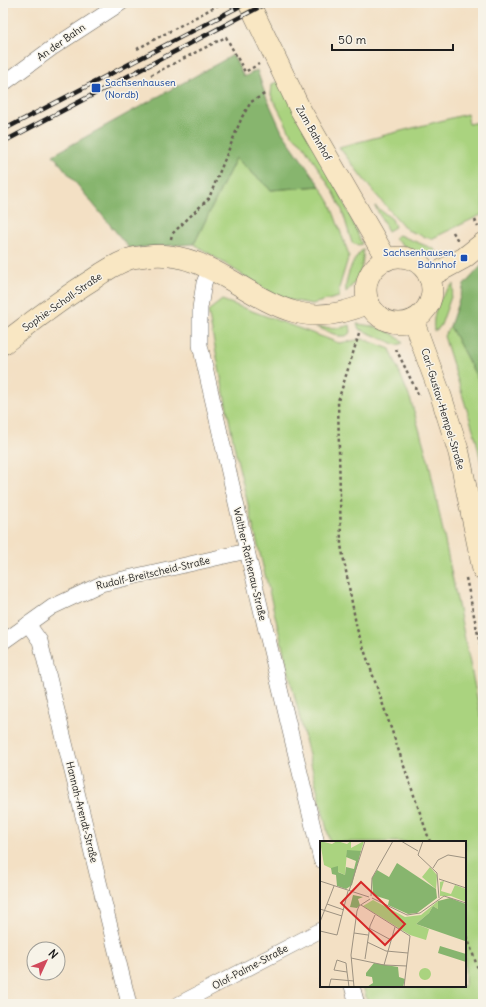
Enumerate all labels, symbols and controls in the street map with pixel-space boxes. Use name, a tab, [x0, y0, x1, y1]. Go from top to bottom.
street label: An der Bahn	[34, 20, 88, 63]
scale bar	[332, 26, 453, 52]
text: 50 m	[338, 32, 367, 47]
place label: Sachsenhausen (Nordb)	[105, 76, 176, 101]
marker: Sachsenhausen (Nordb)	[90, 82, 102, 94]
street label: Zum Bahnhof	[293, 103, 335, 163]
place label: Sachsenhausen, Bahnhof	[383, 246, 457, 271]
marker: Sachsenhausen, Bahnhof	[459, 253, 469, 263]
street label: Sophie-Scholl-Straße	[20, 270, 104, 334]
street label: Carl-Gustav-Hempel-Straße	[418, 347, 468, 471]
street label: Walther-Rathenau-Straße	[231, 506, 269, 622]
street label: Rudolf-Breitscheid-Straße	[95, 554, 211, 592]
street label: Hannah-Arendt-Straße	[63, 760, 101, 864]
inset map	[320, 841, 466, 987]
north arrow	[26, 941, 66, 981]
street label: Olof-Palme-Straße	[210, 942, 290, 992]
text: N	[46, 946, 61, 962]

